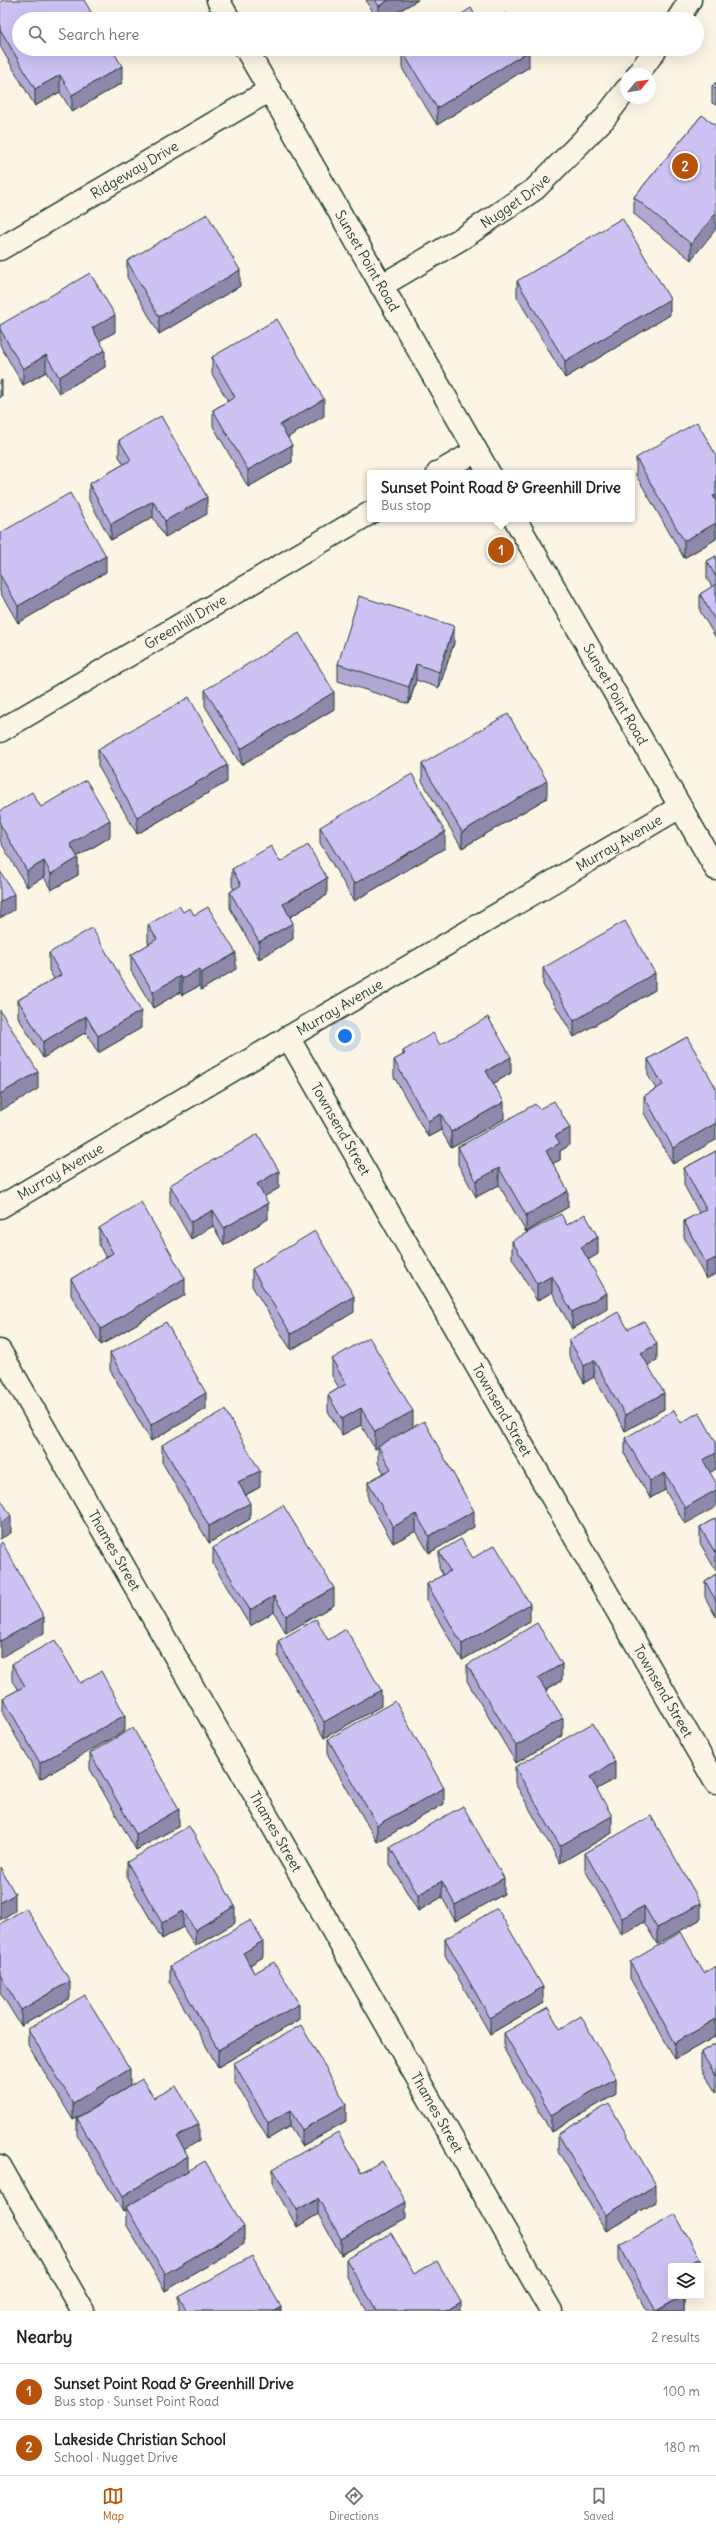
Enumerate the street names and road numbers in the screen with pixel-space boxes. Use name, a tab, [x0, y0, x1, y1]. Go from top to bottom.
street label: Ridgeway Drive	[87, 137, 182, 203]
street label: Nugget Drive	[477, 170, 554, 232]
street label: Sunset Point Road	[331, 207, 404, 315]
street label: Greenhill Drive	[141, 591, 230, 653]
street label: Sunset Point Road	[579, 640, 652, 748]
street label: Murray Avenue	[573, 811, 665, 875]
street label: Murray Avenue	[293, 975, 386, 1040]
street label: Townsend Street	[307, 1079, 375, 1179]
street label: Murray Avenue	[14, 1139, 107, 1204]
street label: Townsend Street	[468, 1360, 536, 1460]
street label: Thames Street	[84, 1507, 145, 1594]
street label: Townsend Street	[629, 1641, 697, 1741]
street label: Thames Street	[245, 1788, 306, 1875]
street label: Thames Street	[407, 2069, 467, 2156]

